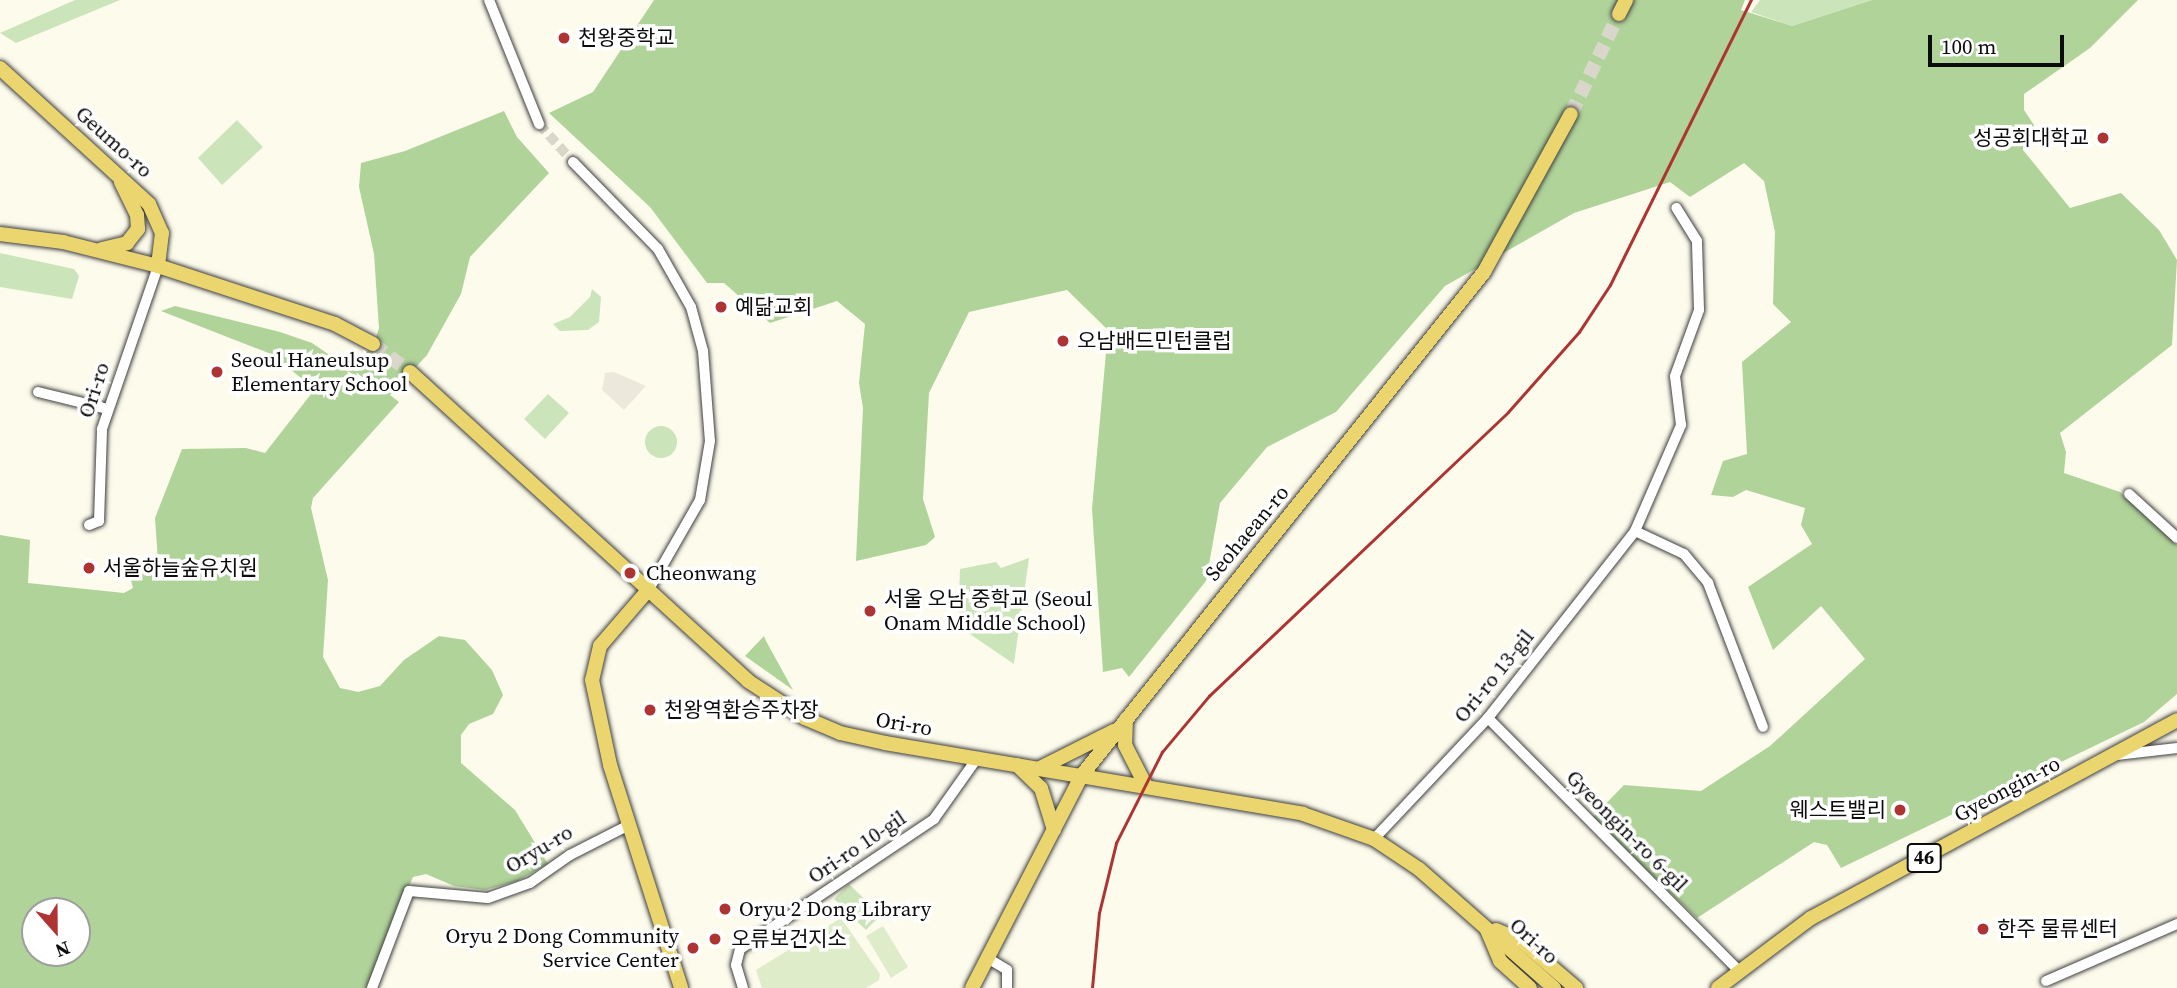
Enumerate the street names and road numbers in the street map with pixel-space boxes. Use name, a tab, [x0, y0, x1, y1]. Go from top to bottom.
street label: Geumo-ro	[70, 101, 158, 183]
street label: Ori-ro	[73, 359, 115, 421]
street label: Seohaean-ro	[1200, 480, 1294, 586]
street label: Ori-ro 13-gil	[1449, 624, 1539, 728]
street label: Ori-ro	[874, 707, 934, 741]
street label: Gyeongin-ro	[1950, 751, 2064, 827]
street label: Gyeongin-ro 6-gil	[1561, 765, 1693, 897]
street label: Ori-ro 10-gil	[803, 805, 911, 889]
street label: Oryu-ro	[501, 819, 577, 879]
road number: 46	[1906, 842, 1941, 874]
street label: Ori-ro	[1504, 913, 1564, 969]

